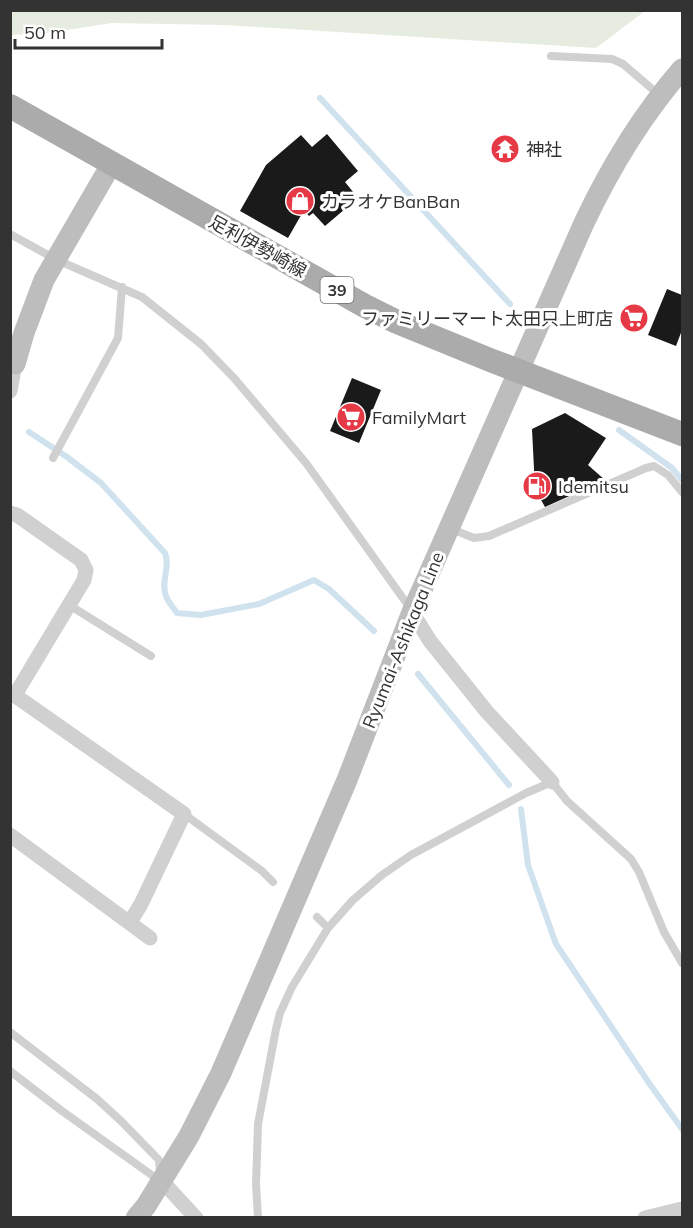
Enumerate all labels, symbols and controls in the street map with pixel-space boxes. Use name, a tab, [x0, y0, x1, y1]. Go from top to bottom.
scale bar	[15, 12, 162, 50]
text: 50 m	[24, 21, 66, 44]
temple icon: 神社	[489, 133, 521, 165]
place label: 神社	[526, 138, 562, 161]
shop icon: カラオケBanBan	[284, 185, 316, 217]
place label: カラオケBanBan	[321, 190, 460, 213]
street label: 足利伊勢崎線	[205, 210, 311, 282]
road number: 39	[320, 277, 354, 303]
supermarket icon: ファミリーマート太田只上町店	[618, 302, 650, 334]
place label: ファミリーマート太田只上町店	[361, 307, 613, 330]
supermarket icon: FamilyMart	[335, 401, 367, 433]
place label: FamilyMart	[372, 406, 466, 429]
fuel station icon: Idemitsu	[521, 470, 553, 502]
place label: Idemitsu	[558, 475, 629, 498]
street label: Ryumai-Ashikaga Line	[357, 548, 449, 732]

